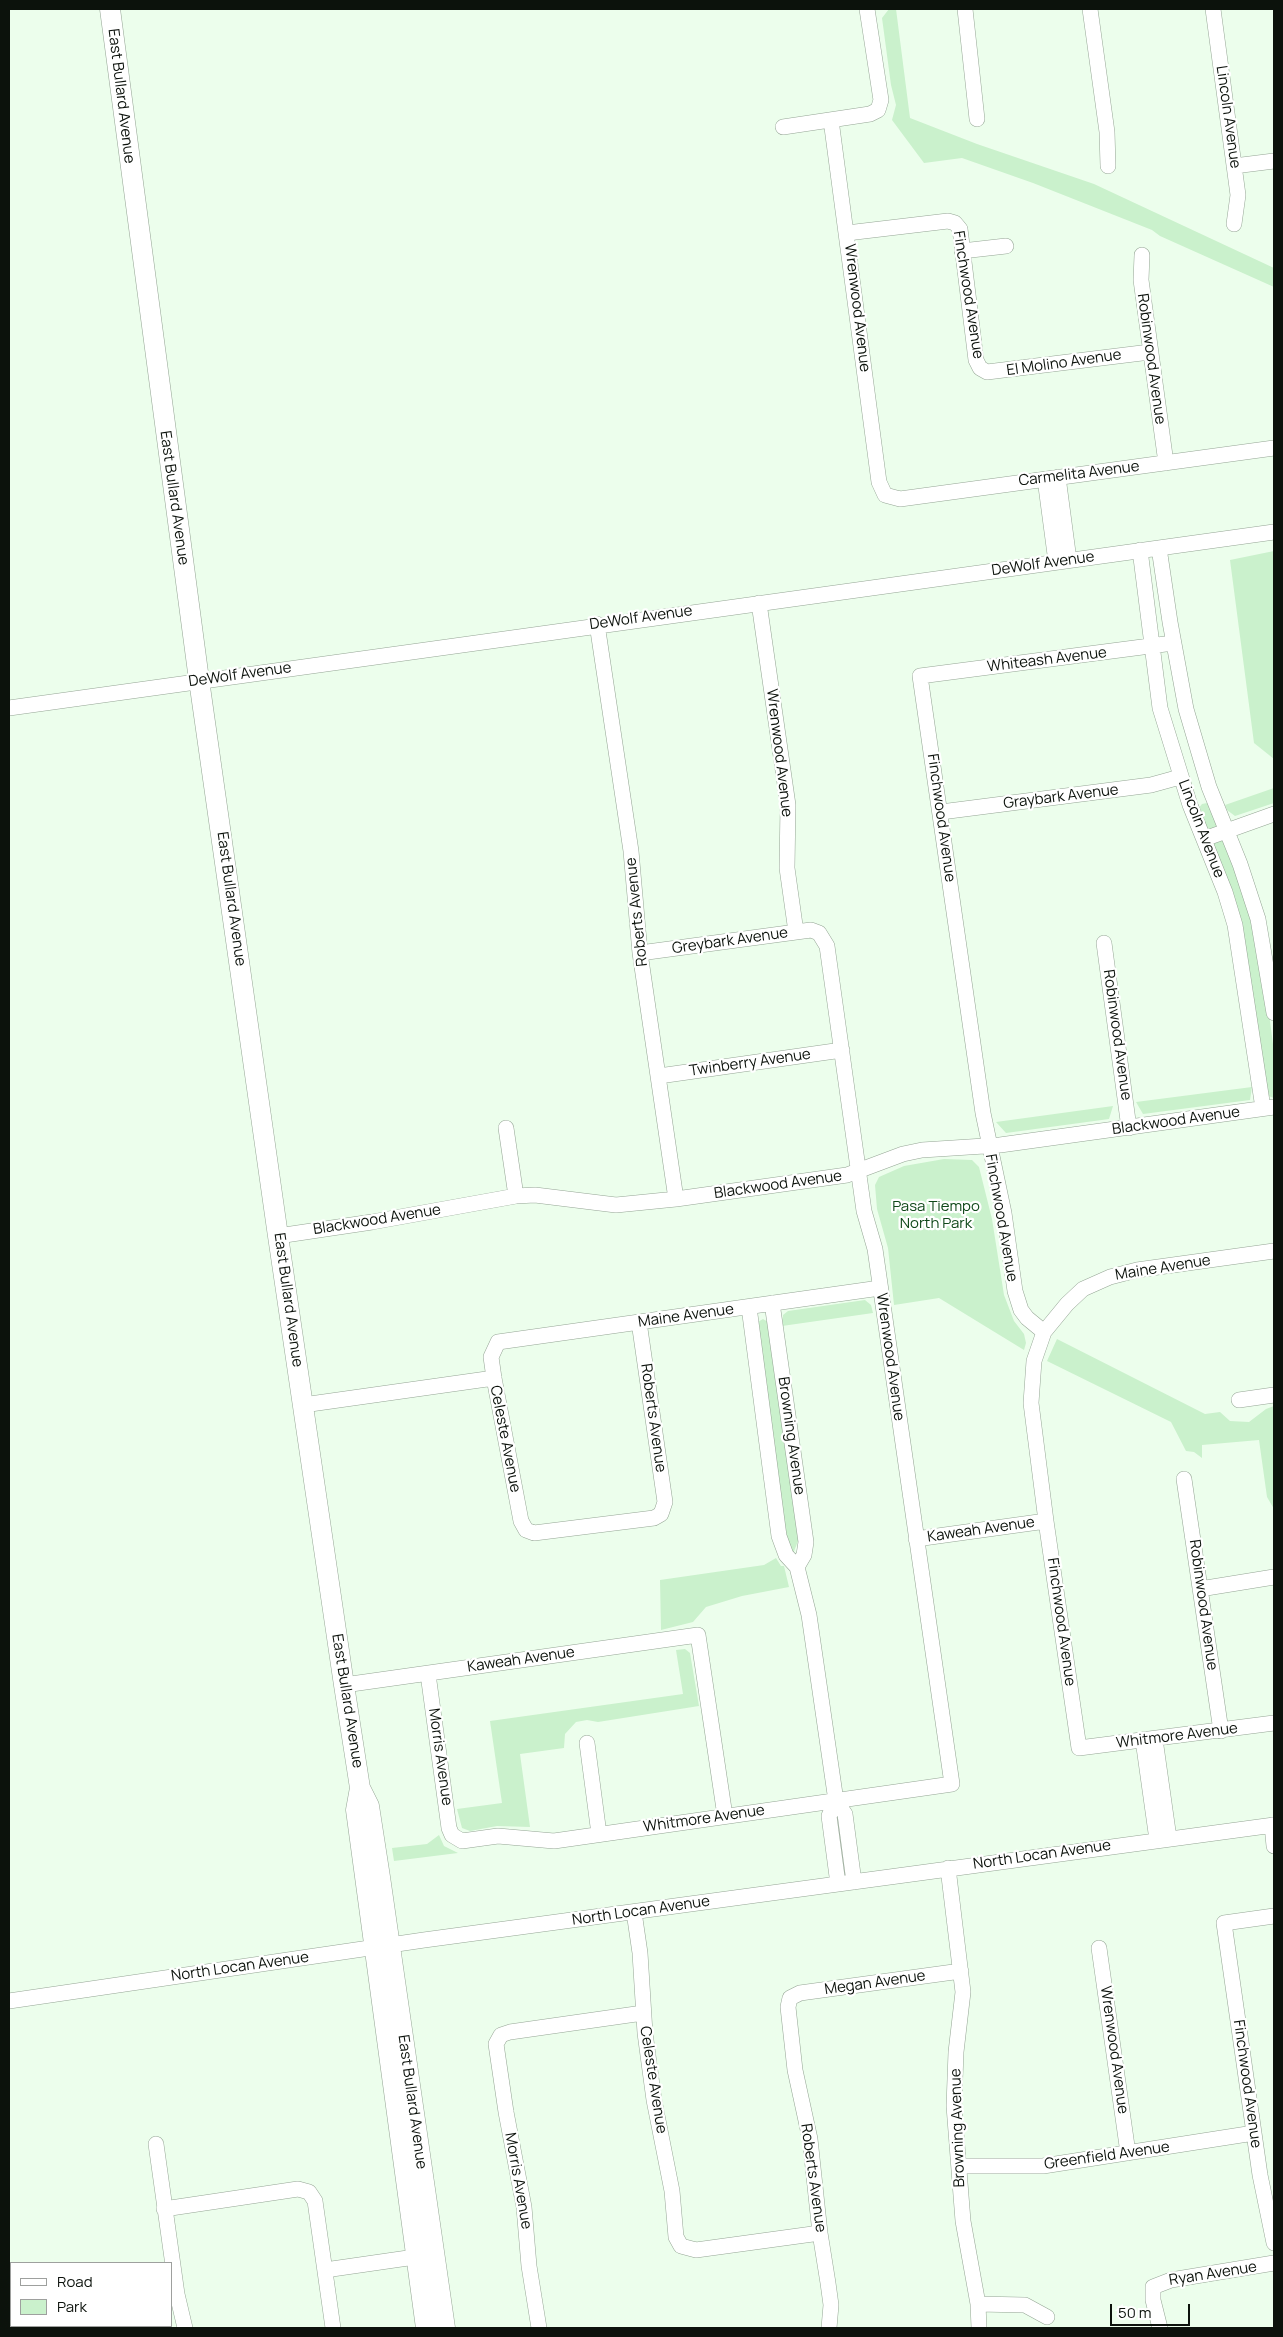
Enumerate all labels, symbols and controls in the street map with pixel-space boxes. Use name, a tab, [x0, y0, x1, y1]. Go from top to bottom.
street label: East Bullard Avenue	[104, 28, 138, 164]
street label: Lincoln Avenue	[1212, 64, 1244, 170]
street label: Finchwood Avenue	[949, 230, 987, 360]
street label: Wrenwood Avenue	[840, 243, 874, 373]
street label: Robinwood Avenue	[1133, 292, 1169, 426]
street label: El Molino Avenue	[1005, 346, 1123, 380]
street label: East Bullard Avenue	[156, 430, 192, 566]
street label: Carmelita Avenue	[1018, 458, 1140, 490]
street label: DeWolf Avenue	[990, 548, 1096, 580]
street label: DeWolf Avenue	[588, 602, 694, 634]
street label: Whiteash Avenue	[986, 644, 1108, 676]
street label: DeWolf Avenue	[187, 659, 293, 691]
street label: Wrenwood Avenue	[762, 688, 796, 818]
street label: Finchwood Avenue	[923, 753, 959, 883]
street label: Lincoln Avenue	[1174, 777, 1228, 881]
street label: Graybark Avenue	[1002, 781, 1120, 813]
street label: East Bullard Avenue	[213, 831, 249, 967]
street label: Roberts Avenue	[622, 857, 652, 967]
street label: Greybark Avenue	[671, 924, 789, 958]
street label: Robinwood Avenue	[1099, 968, 1135, 1102]
street label: Twinberry Avenue	[688, 1046, 812, 1080]
street label: Blackwood Avenue	[1111, 1103, 1241, 1139]
street label: Finchwood Avenue	[981, 1153, 1021, 1283]
street label: Blackwood Avenue	[713, 1167, 843, 1203]
park label: Pasa Tiempo North Park	[892, 1198, 980, 1233]
street label: Blackwood Avenue	[312, 1201, 442, 1239]
street label: East Bullard Avenue	[270, 1232, 306, 1368]
street label: Maine Avenue	[1114, 1252, 1212, 1284]
street label: Wrenwood Avenue	[872, 1292, 908, 1422]
street label: Maine Avenue	[637, 1300, 735, 1332]
street label: Roberts Avenue	[636, 1362, 670, 1474]
street label: Browning Avenue	[774, 1376, 808, 1496]
street label: Celeste Avenue	[486, 1384, 524, 1494]
street label: Kaweah Avenue	[926, 1514, 1036, 1546]
street label: Robinwood Avenue	[1185, 1538, 1221, 1672]
street label: Finchwood Avenue	[1043, 1557, 1079, 1687]
street label: East Bullard Avenue	[327, 1633, 367, 1769]
street label: Kaweah Avenue	[466, 1644, 576, 1676]
street label: Morris Avenue	[424, 1707, 456, 1807]
street label: Whitmore Avenue	[1115, 1720, 1239, 1752]
street label: Whitmore Avenue	[642, 1802, 766, 1836]
street label: North Locan Avenue	[972, 1836, 1112, 1874]
street label: North Locan Avenue	[571, 1892, 711, 1930]
street label: North Locan Avenue	[170, 1948, 310, 1986]
street label: Megan Avenue	[823, 1967, 927, 1999]
street label: Wrenwood Avenue	[1096, 1985, 1132, 2115]
street label: Finchwood Avenue	[1229, 2019, 1265, 2149]
street label: Celeste Avenue	[636, 2025, 670, 2135]
street label: East Bullard Avenue	[394, 2034, 430, 2170]
street label: Browning Avenue	[947, 2068, 969, 2188]
street label: Roberts Avenue	[796, 2122, 830, 2234]
street label: Morris Avenue	[501, 2131, 535, 2231]
street label: Greenfield Avenue	[1043, 2138, 1171, 2174]
street label: Ryan Avenue	[1168, 2258, 1258, 2290]
legend	[10, 2262, 172, 2327]
text: Road	[57, 2271, 93, 2292]
scale bar	[1113, 2294, 1193, 2326]
text: Park	[57, 2296, 87, 2317]
text: 50 m	[1118, 2302, 1152, 2323]

